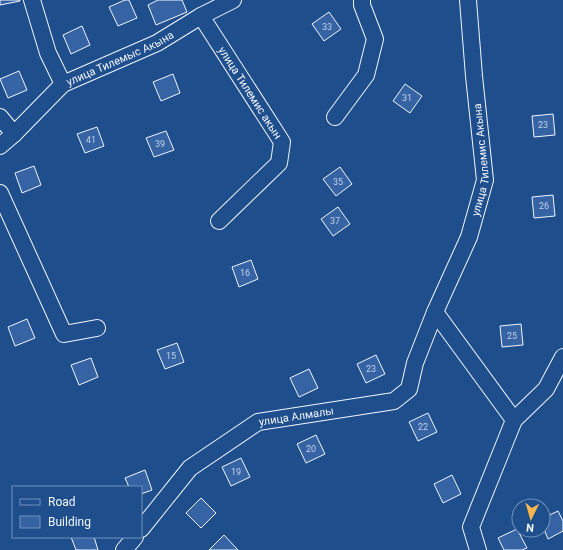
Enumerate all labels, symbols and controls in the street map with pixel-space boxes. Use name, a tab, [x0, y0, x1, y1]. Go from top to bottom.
house number: 33	[322, 22, 332, 32]
street label: улица Тилемыс Акына	[65, 28, 176, 89]
street label: улица Тилемис акын	[215, 44, 284, 141]
house number: 31	[402, 93, 412, 103]
street label: улица Тилемис Акына	[469, 103, 492, 218]
house number: 23	[538, 120, 548, 130]
house number: 41	[86, 135, 96, 145]
house number: 39	[155, 139, 165, 149]
house number: 35	[333, 177, 343, 187]
house number: 26	[539, 201, 549, 211]
house number: 37	[330, 216, 340, 226]
house number: 16	[240, 268, 250, 278]
house number: 25	[507, 331, 517, 341]
house number: 15	[166, 351, 176, 361]
house number: 23	[366, 364, 376, 374]
street label: улица Алмалы	[258, 404, 335, 429]
house number: 22	[418, 422, 428, 432]
house number: 20	[306, 444, 316, 454]
house number: 19	[231, 467, 241, 477]
legend	[12, 486, 142, 538]
text: Road	[48, 495, 76, 509]
north arrow	[511, 498, 551, 538]
text: Building	[48, 515, 91, 529]
text: N	[526, 521, 535, 534]

